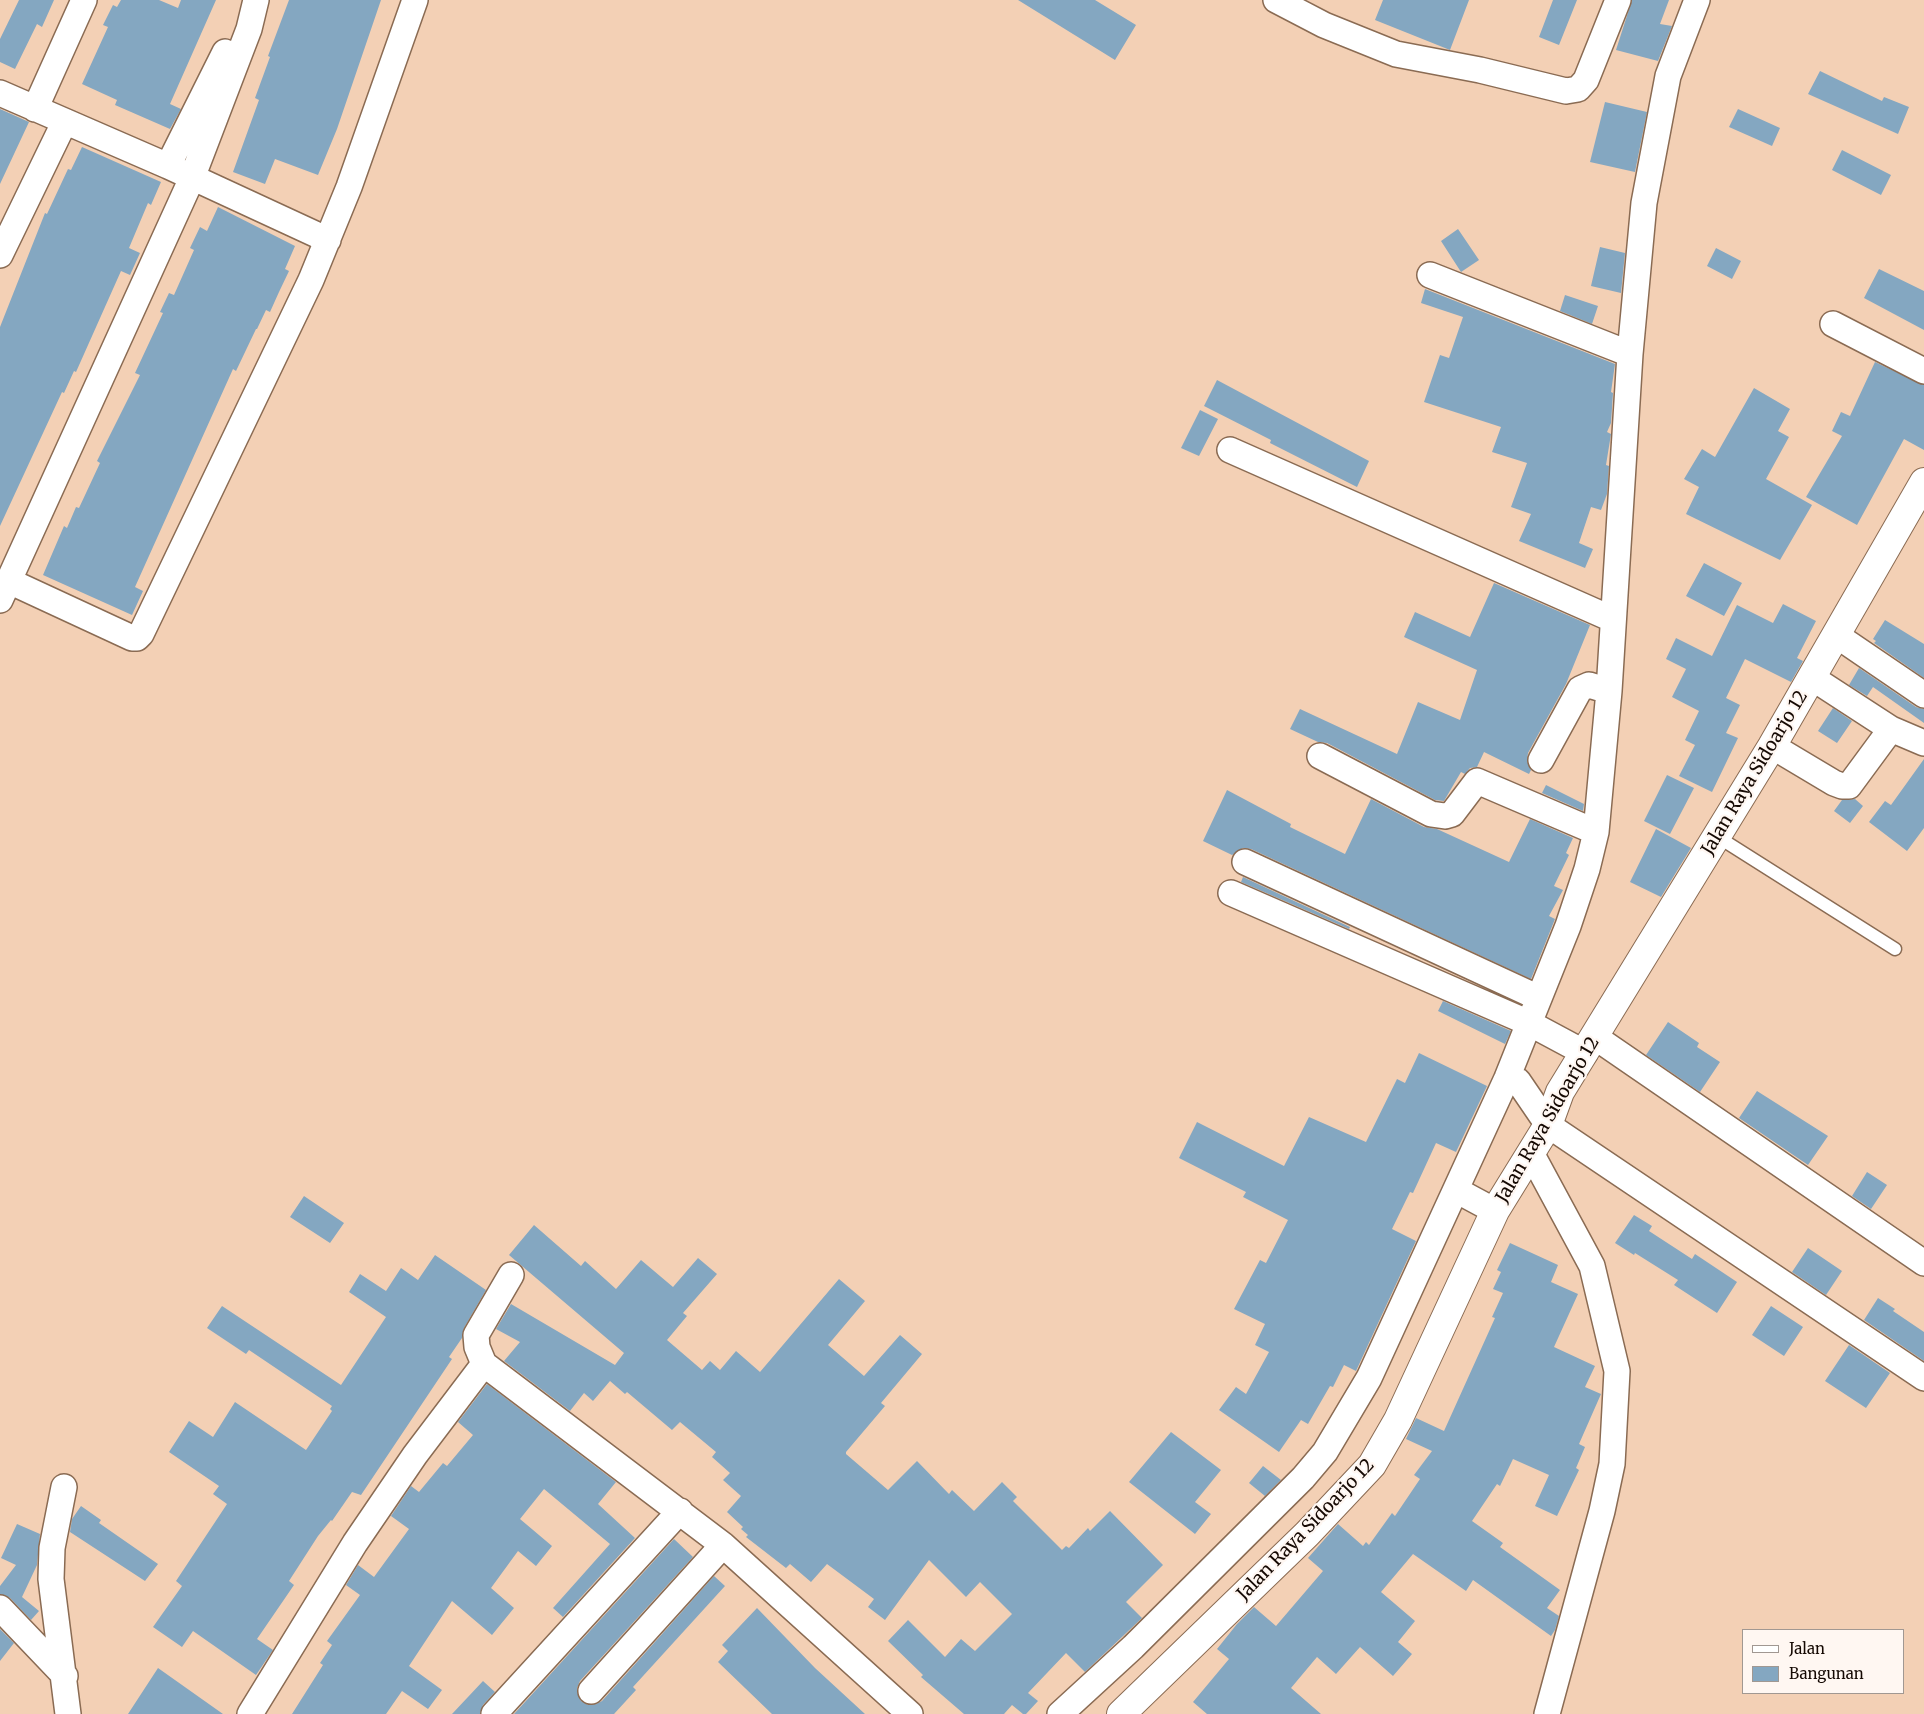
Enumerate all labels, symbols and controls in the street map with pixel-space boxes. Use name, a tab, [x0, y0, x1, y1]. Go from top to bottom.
street label: Jalan Raya Sidoarjo 12	[1697, 687, 1813, 859]
street label: Jalan Raya Sidoarjo 12	[1492, 1033, 1604, 1207]
street label: Jalan Raya Sidoarjo 12	[1233, 1455, 1379, 1605]
legend	[1742, 1629, 1904, 1694]
text: Jalan	[1789, 1639, 1825, 1658]
text: Bangunan	[1789, 1664, 1864, 1683]

